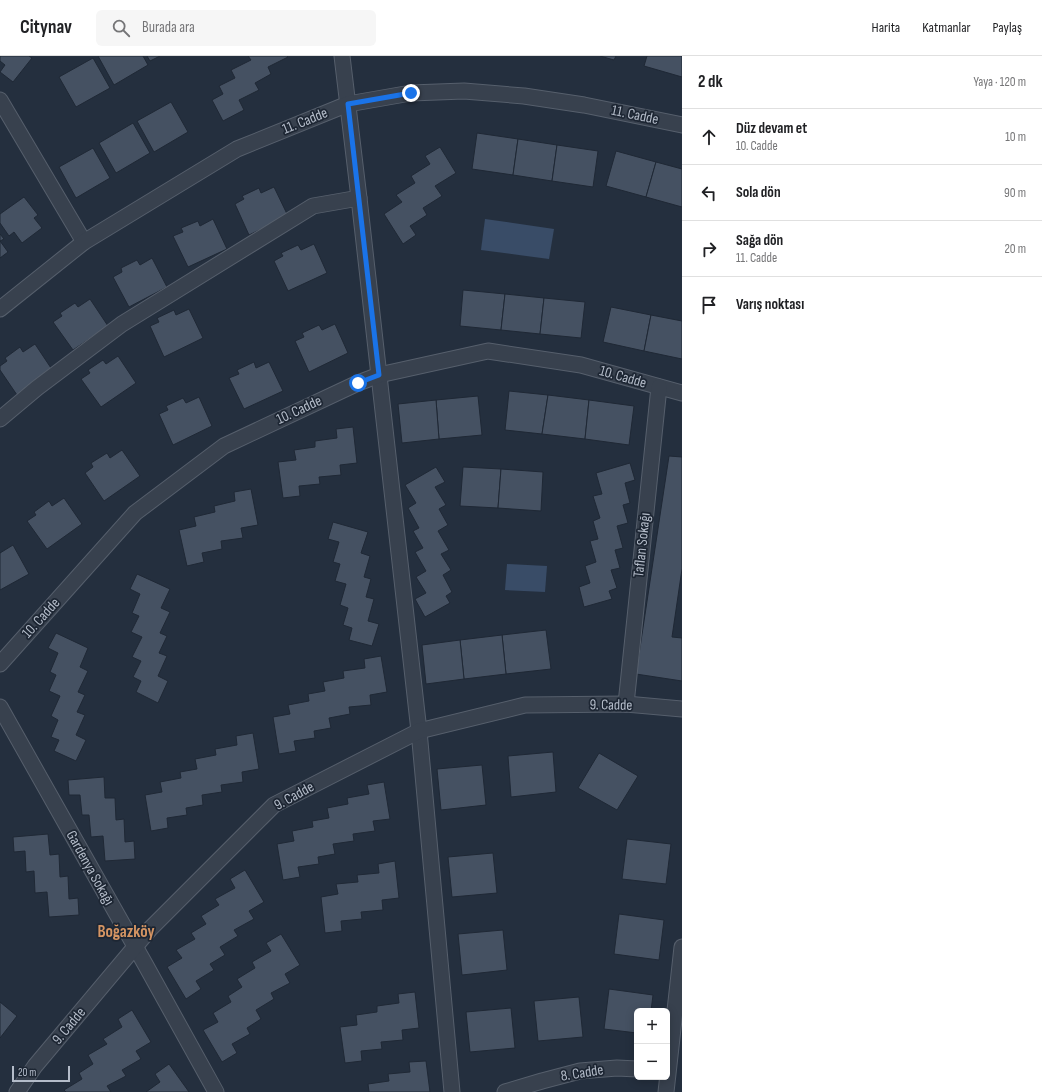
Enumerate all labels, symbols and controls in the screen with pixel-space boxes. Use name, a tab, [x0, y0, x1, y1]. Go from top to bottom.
search box	[96, 10, 376, 46]
text: Citynav	[20, 16, 72, 39]
icon: search	[110, 17, 132, 39]
text: Burada ara	[142, 18, 195, 37]
text: Harita	[872, 19, 900, 36]
text: Katmanlar	[922, 19, 971, 36]
text: Paylaş	[993, 19, 1022, 36]
text: 2 dk	[698, 72, 723, 92]
text: Yaya · 120 m	[973, 74, 1026, 90]
route end	[402, 84, 420, 102]
street label: 11. Cadde	[610, 101, 660, 129]
street label: 11. Cadde	[279, 103, 331, 139]
text: Düz devam et	[736, 119, 807, 138]
icon: ahead	[698, 126, 720, 148]
text: 10 m	[1005, 129, 1026, 145]
text: 10. Cadde	[736, 138, 778, 154]
icon: left	[698, 182, 720, 204]
text: Sola dön	[736, 183, 781, 202]
text: 90 m	[1004, 185, 1026, 201]
text: Sağa dön	[736, 231, 783, 250]
icon: right	[698, 238, 720, 260]
text: 20 m	[1004, 241, 1026, 257]
text: 11. Cadde	[736, 250, 777, 266]
icon: arrive	[698, 294, 720, 316]
text: Varış noktası	[736, 295, 804, 314]
street label: 10. Cadde	[597, 361, 649, 393]
route start	[349, 374, 367, 392]
street label: 10. Cadde	[273, 391, 325, 429]
street label: Taflan Sokağı	[629, 512, 655, 578]
street label: 10. Cadde	[18, 594, 64, 642]
street label: 9. Cadde	[589, 695, 633, 715]
street label: 9. Cadde	[271, 777, 317, 815]
street label: Gardenya Sokağı	[62, 827, 118, 909]
district label: Boğazköy	[97, 922, 155, 942]
street label: 9. Cadde	[48, 1003, 90, 1049]
map controls	[634, 1008, 670, 1080]
button: +	[634, 1008, 670, 1044]
button: −	[634, 1044, 670, 1080]
street label: 8. Cadde	[559, 1060, 605, 1086]
scale bar	[12, 1064, 70, 1083]
text: 20 m	[18, 1066, 36, 1079]

